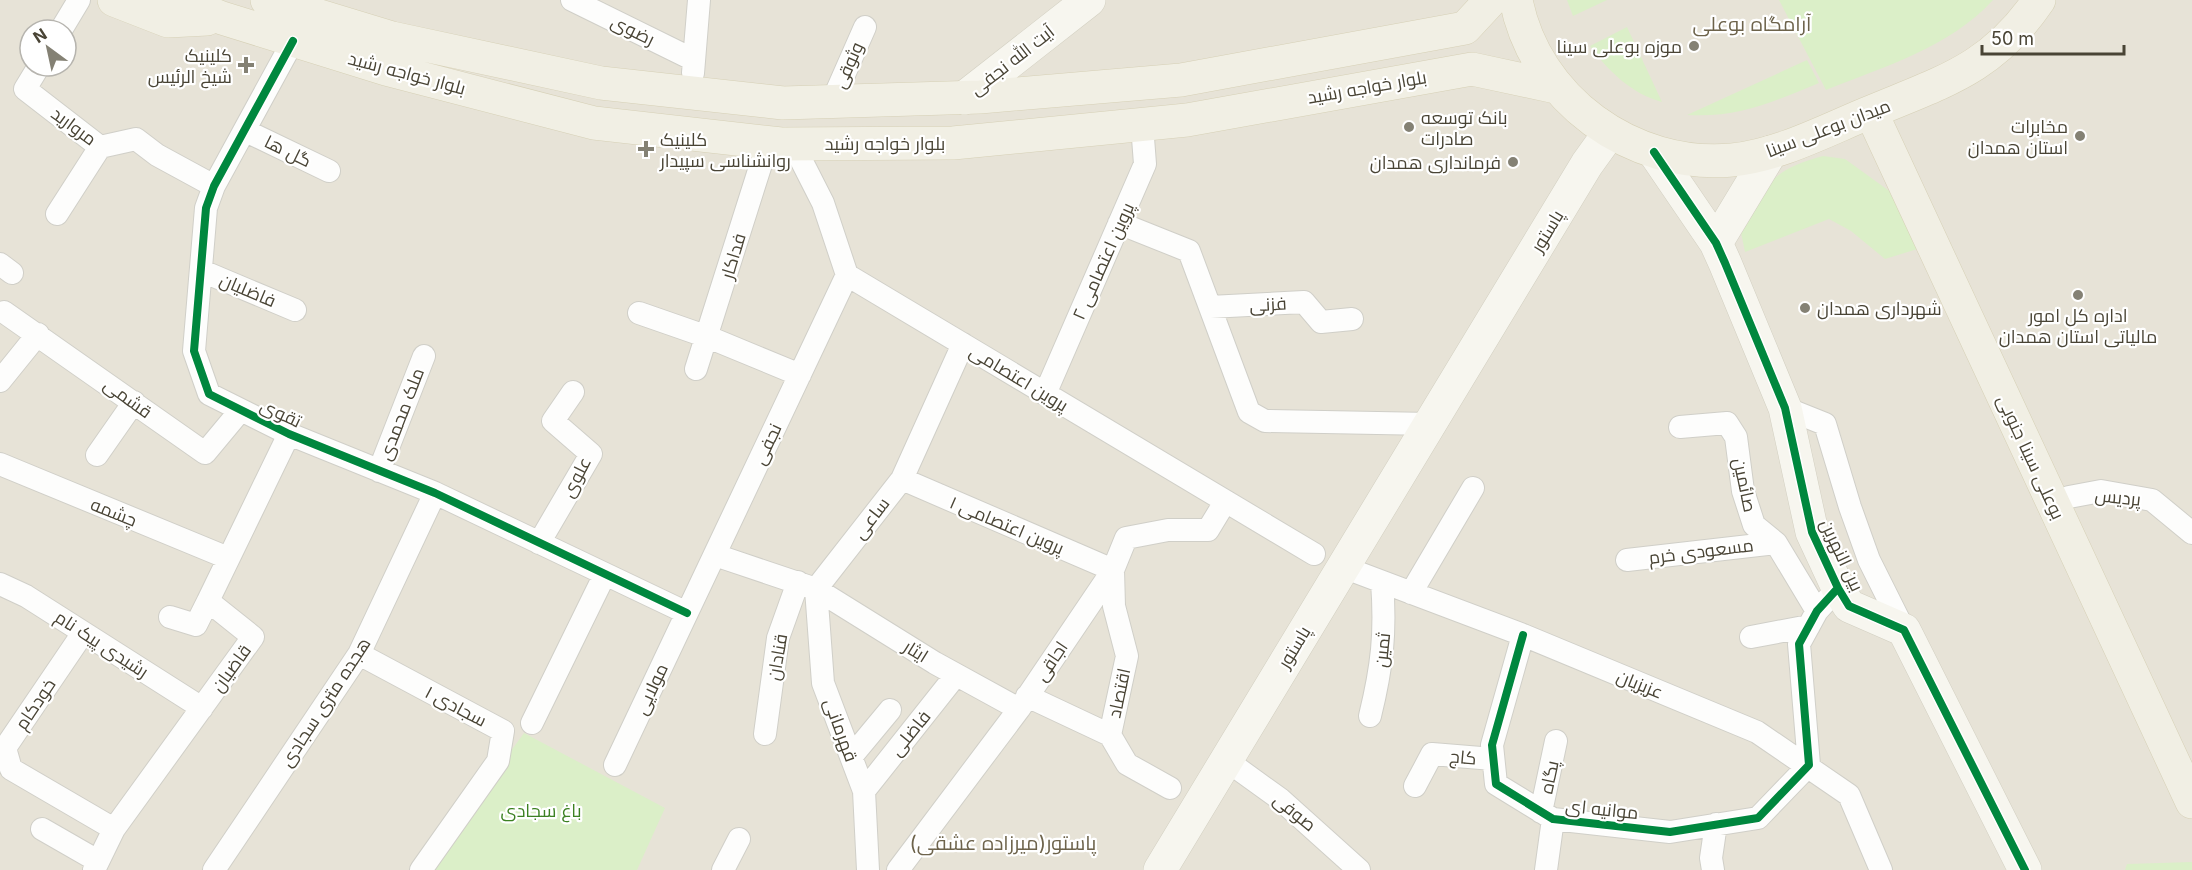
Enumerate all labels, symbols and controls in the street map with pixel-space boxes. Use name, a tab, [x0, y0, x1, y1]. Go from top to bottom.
street label: رضوی	[607, 10, 658, 50]
district label: آرامگاه بوعلی	[1693, 12, 1812, 37]
north arrow	[18, 18, 78, 78]
scale bar	[1982, 18, 2124, 56]
street label: آیت الله نجفی	[965, 20, 1059, 100]
text: N	[29, 24, 50, 47]
text: 50 m	[1991, 28, 2034, 49]
place label: موزه بوعلی سینا	[1557, 36, 1682, 58]
street label: وثوقی	[829, 39, 868, 92]
marker: موزه بوعلی سینا	[1687, 39, 1701, 53]
place label: کلینیک شیخ الرئیس	[148, 45, 232, 89]
street label: بلوار خواجه رشید	[346, 47, 468, 100]
marker: کلینیک شیخ الرئیس	[237, 56, 255, 74]
street label: بلوار خواجه رشید	[1306, 66, 1428, 109]
street label: میدان بوعلی سینا	[1763, 95, 1894, 162]
street label: مروارید	[47, 103, 101, 150]
place label: بانک توسعه صادرات	[1421, 107, 1508, 150]
place label: مخابرات استان همدان	[1968, 116, 2068, 159]
marker: بانک توسعه صادرات	[1402, 120, 1416, 134]
place label: کلینیک روانشناسی سپیدار	[659, 129, 791, 172]
marker: مخابرات استان همدان	[2073, 129, 2087, 143]
street label: گل ها	[261, 131, 315, 172]
street label: بلوار خواجه رشید	[825, 133, 945, 155]
marker: کلینیک روانشناسی سپیدار	[637, 140, 655, 158]
place label: فرمانداری همدان	[1370, 152, 1501, 174]
marker: فرمانداری همدان	[1506, 155, 1520, 169]
street label: پروین اعتصامی ۲	[1068, 199, 1140, 324]
street label: پاستور	[1526, 206, 1570, 258]
street label: فداکار	[716, 231, 751, 283]
street label: فاضلیان	[216, 269, 279, 312]
marker: اداره کل امور مالیاتی استان همدان	[2071, 288, 2085, 302]
street label: فزنی	[1249, 293, 1287, 316]
place label: شهرداری همدان	[1817, 298, 1942, 320]
marker: شهرداری همدان	[1798, 301, 1812, 315]
place label: اداره کل امور مالیاتی استان همدان	[1999, 305, 2157, 348]
street label: پروین اعتصامی	[965, 340, 1072, 417]
street label: ملک محمدی	[374, 365, 429, 463]
street label: قشمی	[99, 373, 156, 423]
street label: بوعلی سینا جنوبی	[1992, 392, 2069, 523]
street label: تقوی	[257, 394, 305, 433]
street label: نجفی	[748, 420, 787, 468]
street label: علوی	[557, 453, 596, 501]
street label: صائمین	[1728, 456, 1761, 514]
street label: پردیس	[2094, 484, 2142, 512]
street label: پروین اعتصامی ۱	[946, 491, 1067, 560]
street label: چشمه	[87, 493, 140, 533]
street label: ساعی	[848, 493, 894, 544]
street label: بین النهرین	[1815, 515, 1868, 595]
street label: مسعودی خرم	[1647, 534, 1755, 570]
street label: رشیدی پیک نام	[50, 606, 153, 684]
street label: پاستور	[1273, 622, 1317, 674]
street label: ثمین	[1370, 631, 1395, 669]
street label: قنادان	[763, 632, 792, 682]
street label: هجده متری سجادی	[275, 634, 375, 771]
street label: ایثار	[898, 635, 932, 667]
street label: اجاقی	[1030, 637, 1073, 685]
street label: قاضیان	[207, 640, 256, 696]
street label: مولایی	[630, 660, 673, 718]
street label: عزیزیان	[1613, 665, 1666, 704]
street label: اقتصاد	[1103, 666, 1135, 720]
street label: خودکام	[10, 675, 61, 735]
street label: سجادی ۱	[421, 681, 490, 732]
street label: قهرمانی	[819, 695, 862, 765]
street label: فاضلی	[885, 706, 935, 761]
street label: کاج	[1448, 745, 1477, 771]
street label: پگاه	[1535, 758, 1565, 796]
street label: صوفی	[1269, 789, 1320, 836]
street label: موانیه ای	[1564, 795, 1640, 824]
park label: باغ سجادی	[501, 800, 582, 823]
district label: (پاستور(میرزاده عشقی	[910, 831, 1097, 856]

